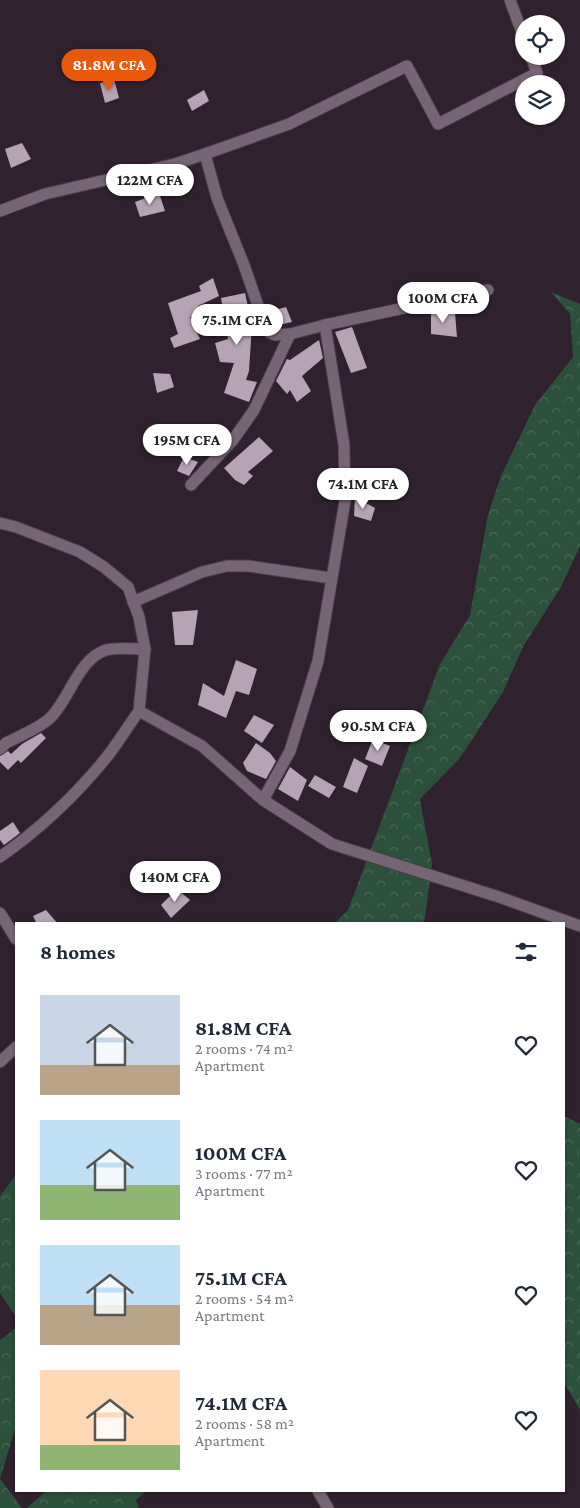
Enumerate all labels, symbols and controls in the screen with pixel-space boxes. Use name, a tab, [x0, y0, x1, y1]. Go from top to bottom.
map controls	[515, 15, 565, 125]
button: locate	[515, 15, 565, 65]
pin: 81.8M CFA	[52, 48, 166, 91]
text: 81.8M CFA	[72, 56, 146, 73]
button: layers	[515, 75, 565, 125]
pin: 122M CFA	[98, 164, 202, 206]
text: 122M CFA	[117, 171, 183, 188]
pin: 100M CFA	[391, 282, 495, 324]
text: 100M CFA	[408, 289, 478, 306]
pin: 75.1M CFA	[180, 304, 294, 346]
text: 75.1M CFA	[202, 311, 272, 328]
pin: 195M CFA	[135, 424, 239, 466]
text: 195M CFA	[154, 431, 220, 448]
pin: 74.1M CFA	[306, 468, 420, 510]
text: 74.1M CFA	[328, 475, 398, 492]
pin: 90.5M CFA	[321, 710, 435, 752]
text: 90.5M CFA	[341, 717, 415, 734]
pin: 140M CFA	[123, 860, 227, 903]
text: 140M CFA	[141, 868, 209, 885]
icon: filters	[512, 938, 540, 966]
text: 8 homes	[40, 940, 115, 964]
icon: home	[80, 1015, 140, 1075]
text: 81.8M CFA	[195, 1016, 291, 1040]
icon: heart	[512, 1031, 540, 1059]
text: 2 rooms · 74 m²	[195, 1040, 293, 1057]
text: Apartment	[195, 1057, 265, 1074]
icon: home	[80, 1140, 140, 1200]
text: 100M CFA	[195, 1141, 286, 1165]
icon: heart	[512, 1156, 540, 1184]
text: 3 rooms · 77 m²	[195, 1165, 293, 1182]
text: Apartment	[195, 1182, 265, 1199]
icon: home	[80, 1265, 140, 1325]
text: 75.1M CFA	[195, 1266, 287, 1290]
icon: heart	[512, 1281, 540, 1309]
text: 2 rooms · 54 m²	[195, 1290, 294, 1307]
text: Apartment	[195, 1307, 265, 1324]
icon: home	[80, 1390, 140, 1450]
text: 74.1M CFA	[195, 1391, 287, 1415]
icon: heart	[512, 1406, 540, 1434]
text: 2 rooms · 58 m²	[195, 1415, 294, 1432]
text: Apartment	[195, 1432, 265, 1449]

